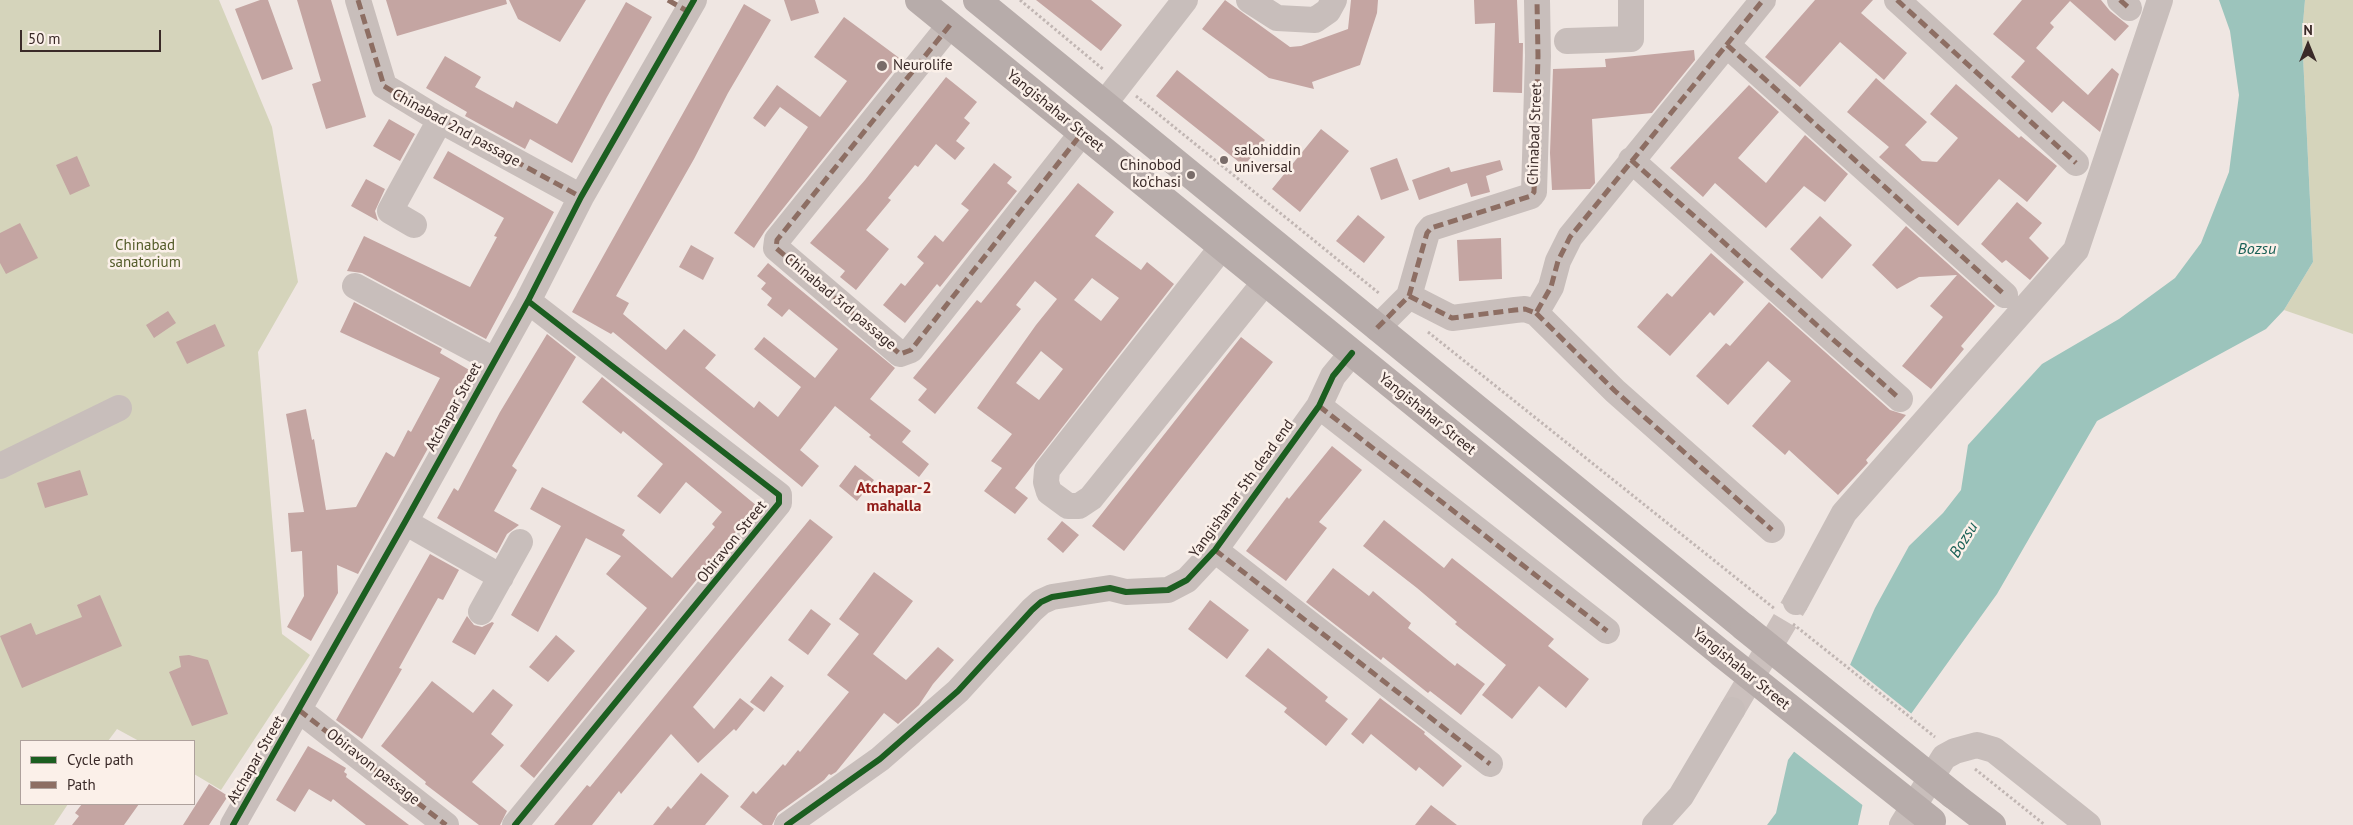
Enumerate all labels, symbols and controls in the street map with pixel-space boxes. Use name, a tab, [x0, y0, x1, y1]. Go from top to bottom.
scale bar	[22, 20, 164, 52]
north arrow	[2283, 20, 2333, 70]
text: N	[2303, 21, 2313, 39]
text: 50 m	[28, 29, 61, 48]
place label: Neurolife	[893, 57, 953, 75]
marker: Neurolife	[875, 59, 889, 73]
street label: Yangishahar Street	[1003, 66, 1107, 156]
street label: Chinabad Street	[1524, 83, 1546, 185]
street label: Chinabad 2nd passage	[389, 85, 523, 171]
place label: salohiddin universal	[1234, 142, 1301, 177]
marker: salohiddin universal	[1218, 154, 1230, 166]
place label: Chinobod ko'chasi	[1120, 157, 1181, 192]
marker: Chinobod ko'chasi	[1185, 169, 1197, 181]
park label: Chinabad sanatorium	[109, 237, 181, 272]
water label: Bozsu	[2238, 239, 2276, 259]
street label: Chinabad 3rd passage	[780, 250, 900, 354]
street label: Atchapar Street	[422, 359, 486, 455]
street label: Yangishahar Street	[1375, 369, 1479, 459]
street label: Yangishahar 5th dead end	[1186, 416, 1298, 562]
district label: Atchapar-2 mahalla	[856, 478, 932, 516]
street label: Obiravon Street	[693, 497, 771, 587]
water label: Bozsu	[1946, 519, 1982, 561]
street label: Yangishahar Street	[1689, 624, 1793, 714]
street label: Atchapar Street	[223, 713, 289, 807]
street label: Obiravon passage	[323, 725, 423, 809]
legend	[20, 740, 195, 805]
text: Cycle path	[67, 750, 133, 769]
text: Path	[67, 775, 96, 794]

